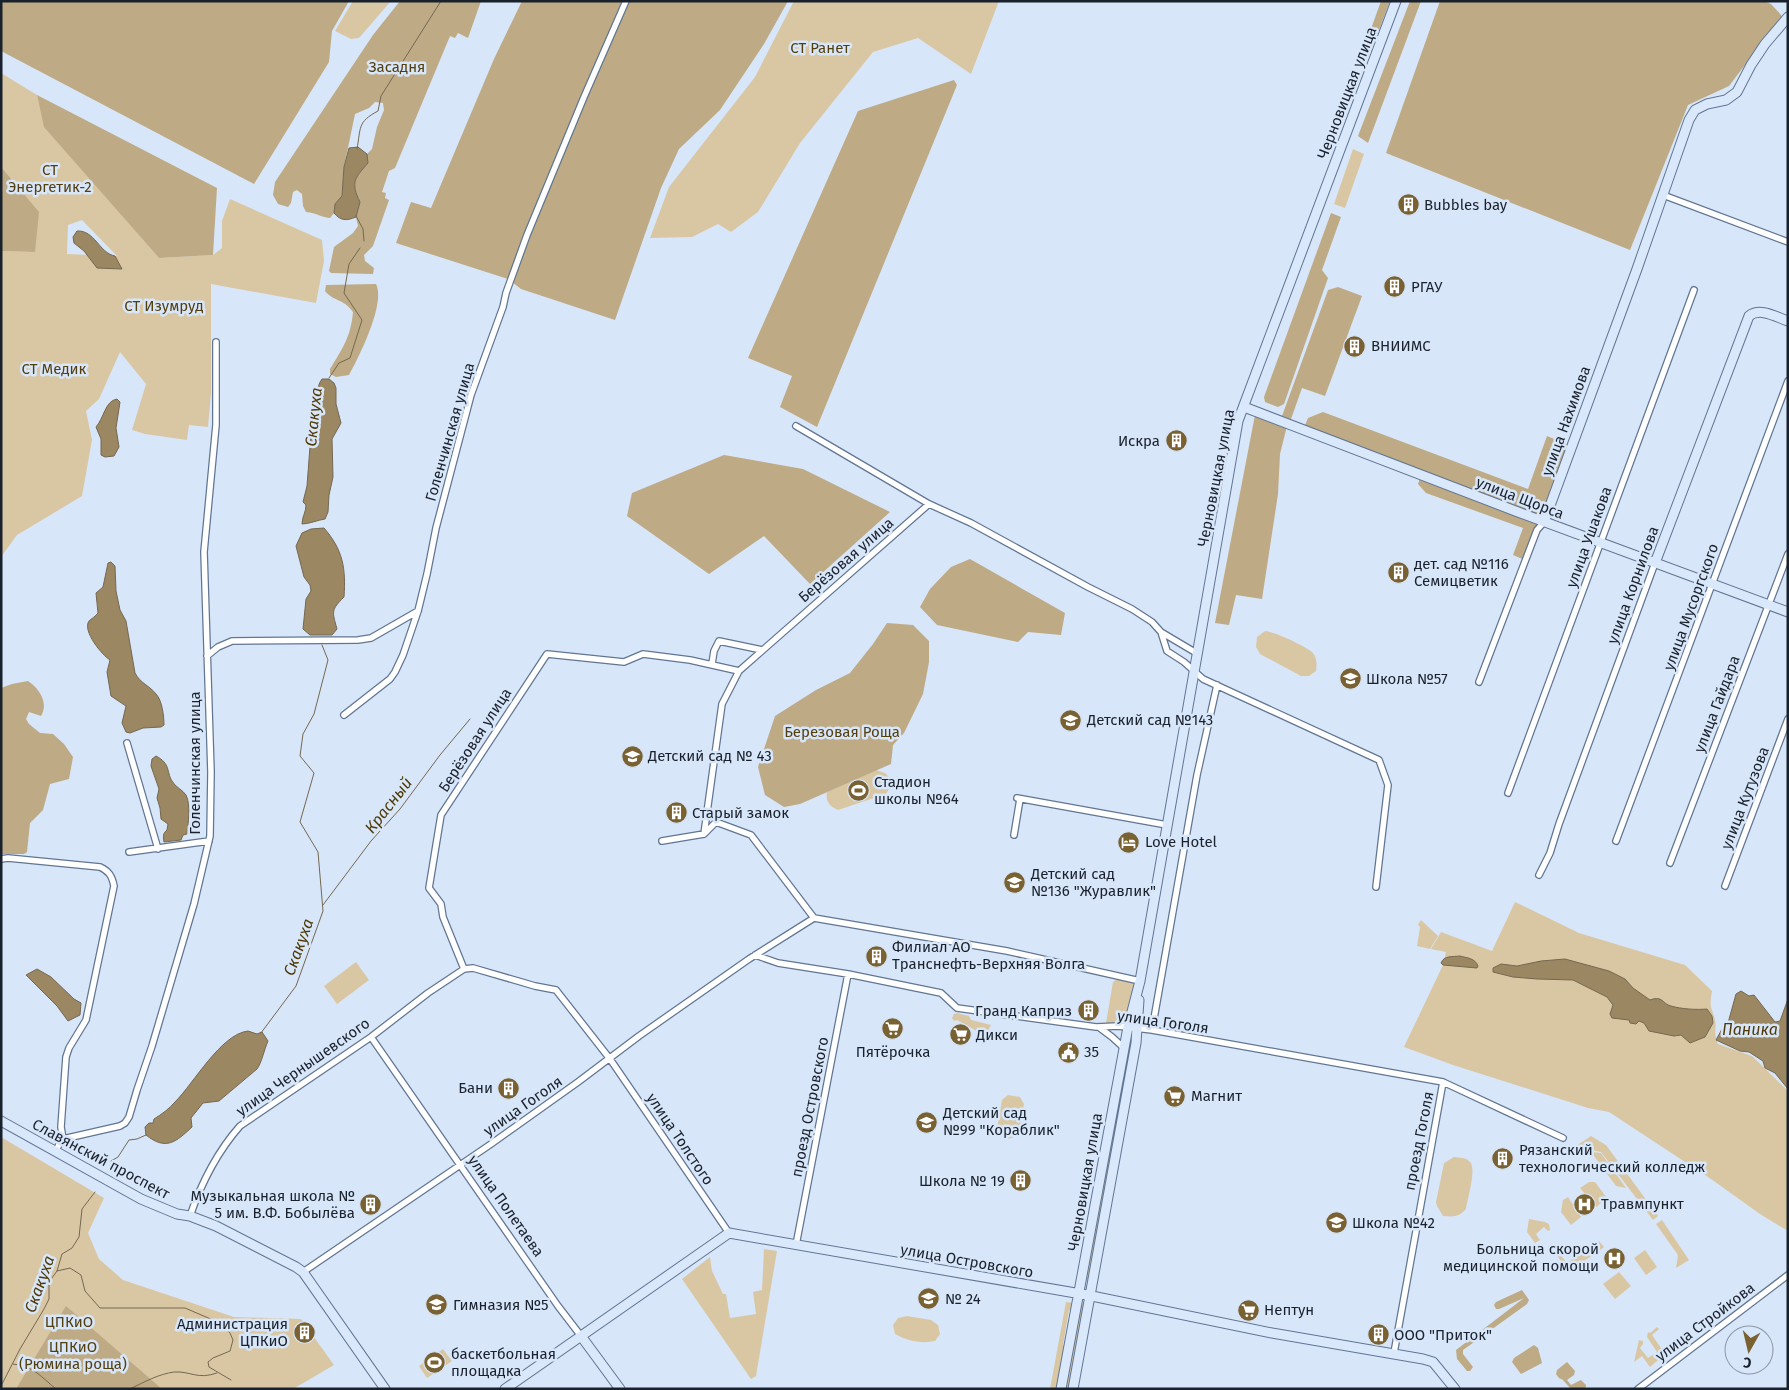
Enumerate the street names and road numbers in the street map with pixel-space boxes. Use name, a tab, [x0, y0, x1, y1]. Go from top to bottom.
street label: Черновицкая улица	[1314, 24, 1380, 162]
street label: Голенчинская улица	[422, 361, 478, 503]
street label: улица Нахимова	[1538, 364, 1594, 478]
street label: Черновицкая улица	[1194, 408, 1238, 548]
street label: улица Щорса	[1474, 473, 1566, 523]
street label: улица Ушакова	[1562, 484, 1616, 590]
street label: Берёзовая улица	[795, 514, 897, 606]
street label: улица Корнилова	[1603, 524, 1663, 646]
street label: улица Мусоргского	[1660, 541, 1722, 673]
street label: улица Гайдара	[1690, 653, 1744, 755]
street label: Берёзовая улица	[435, 685, 515, 795]
street label: Голенчинская улица	[186, 691, 204, 835]
street label: улица Кутузова	[1717, 744, 1773, 852]
street label: улица Гоголя	[1116, 1007, 1210, 1037]
street label: улица Чернышевского	[233, 1014, 373, 1120]
street label: проезд Островского	[788, 1035, 832, 1179]
street label: улица Гоголя	[480, 1072, 566, 1140]
street label: улица Толстого	[643, 1090, 717, 1188]
street label: проезд Гоголя	[1401, 1090, 1437, 1192]
street label: Черновицкая улица	[1064, 1112, 1106, 1252]
street label: Славянский проспект	[29, 1115, 173, 1203]
street label: улица Полетаева	[464, 1152, 548, 1260]
street label: улица Островского	[899, 1240, 1035, 1282]
street label: улица Стройкова	[1652, 1279, 1758, 1365]

